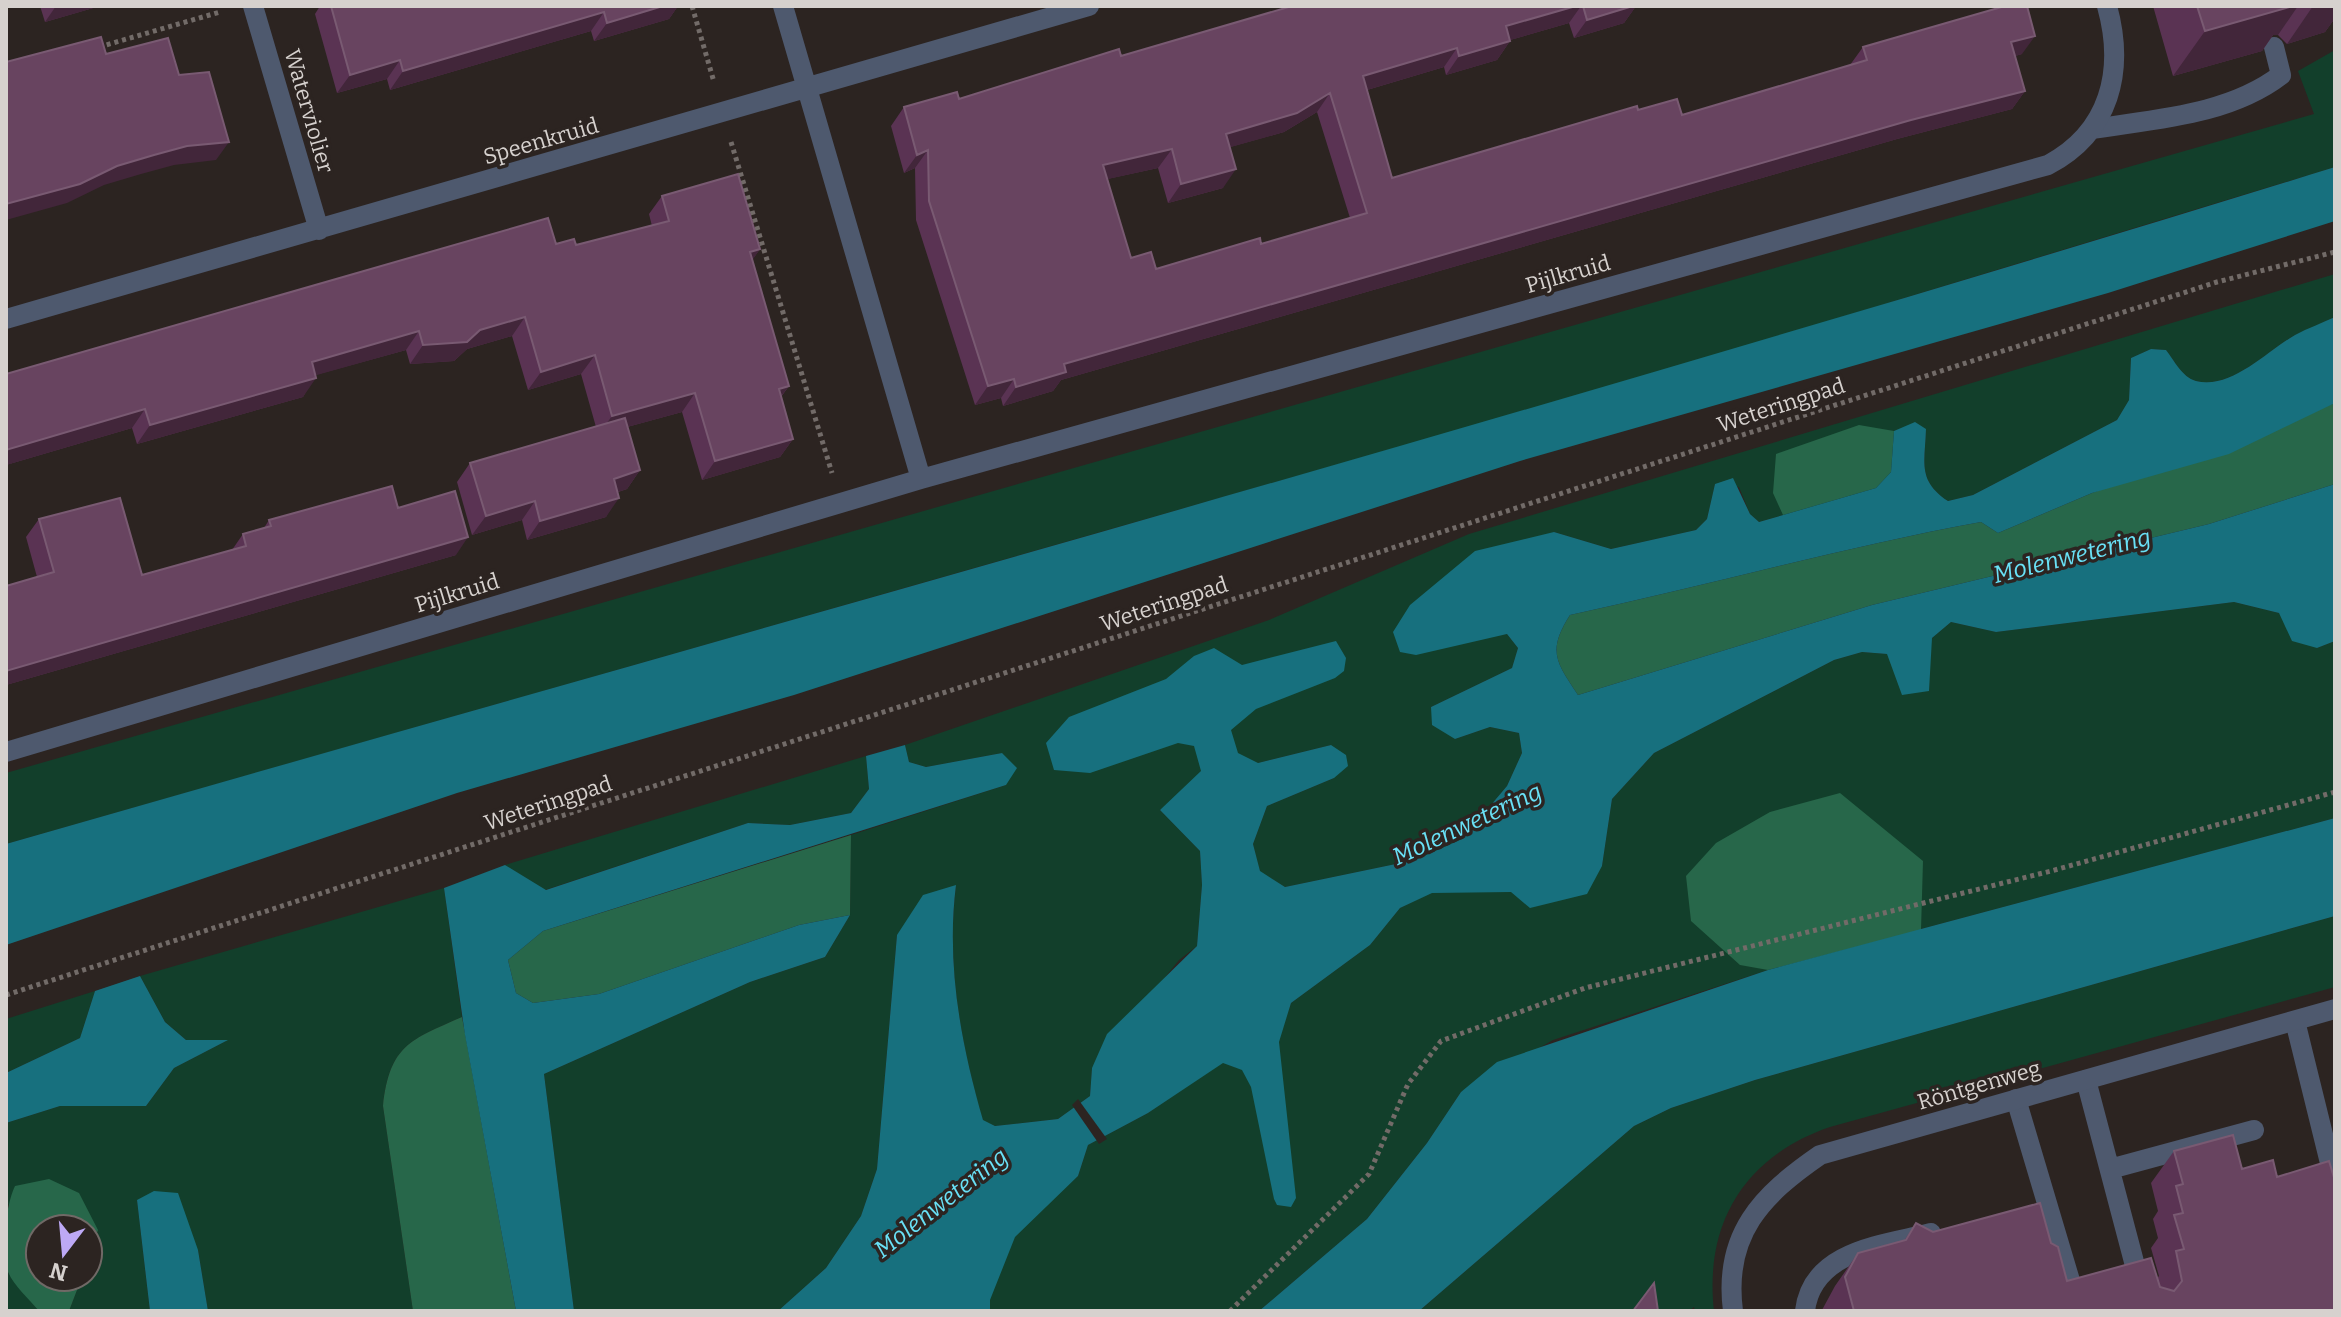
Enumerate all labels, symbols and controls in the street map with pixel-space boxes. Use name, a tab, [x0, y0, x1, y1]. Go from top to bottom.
street label: Waterviolier	[278, 46, 340, 176]
street label: Speenkruid	[480, 112, 602, 170]
street label: Pijlkruid	[1523, 249, 1613, 299]
street label: Weteringpad	[1714, 372, 1848, 438]
water label: Molenwetering	[1990, 523, 2154, 589]
street label: Pijlkruid	[412, 567, 502, 619]
street label: Weteringpad	[1097, 571, 1231, 637]
street label: Weteringpad	[481, 770, 615, 836]
water label: Molenwetering	[1388, 777, 1546, 871]
street label: Röntgenweg	[1914, 1054, 2044, 1116]
water label: Molenwetering	[869, 1142, 1013, 1264]
north arrow	[24, 1213, 104, 1293]
text: N	[47, 1256, 71, 1287]

